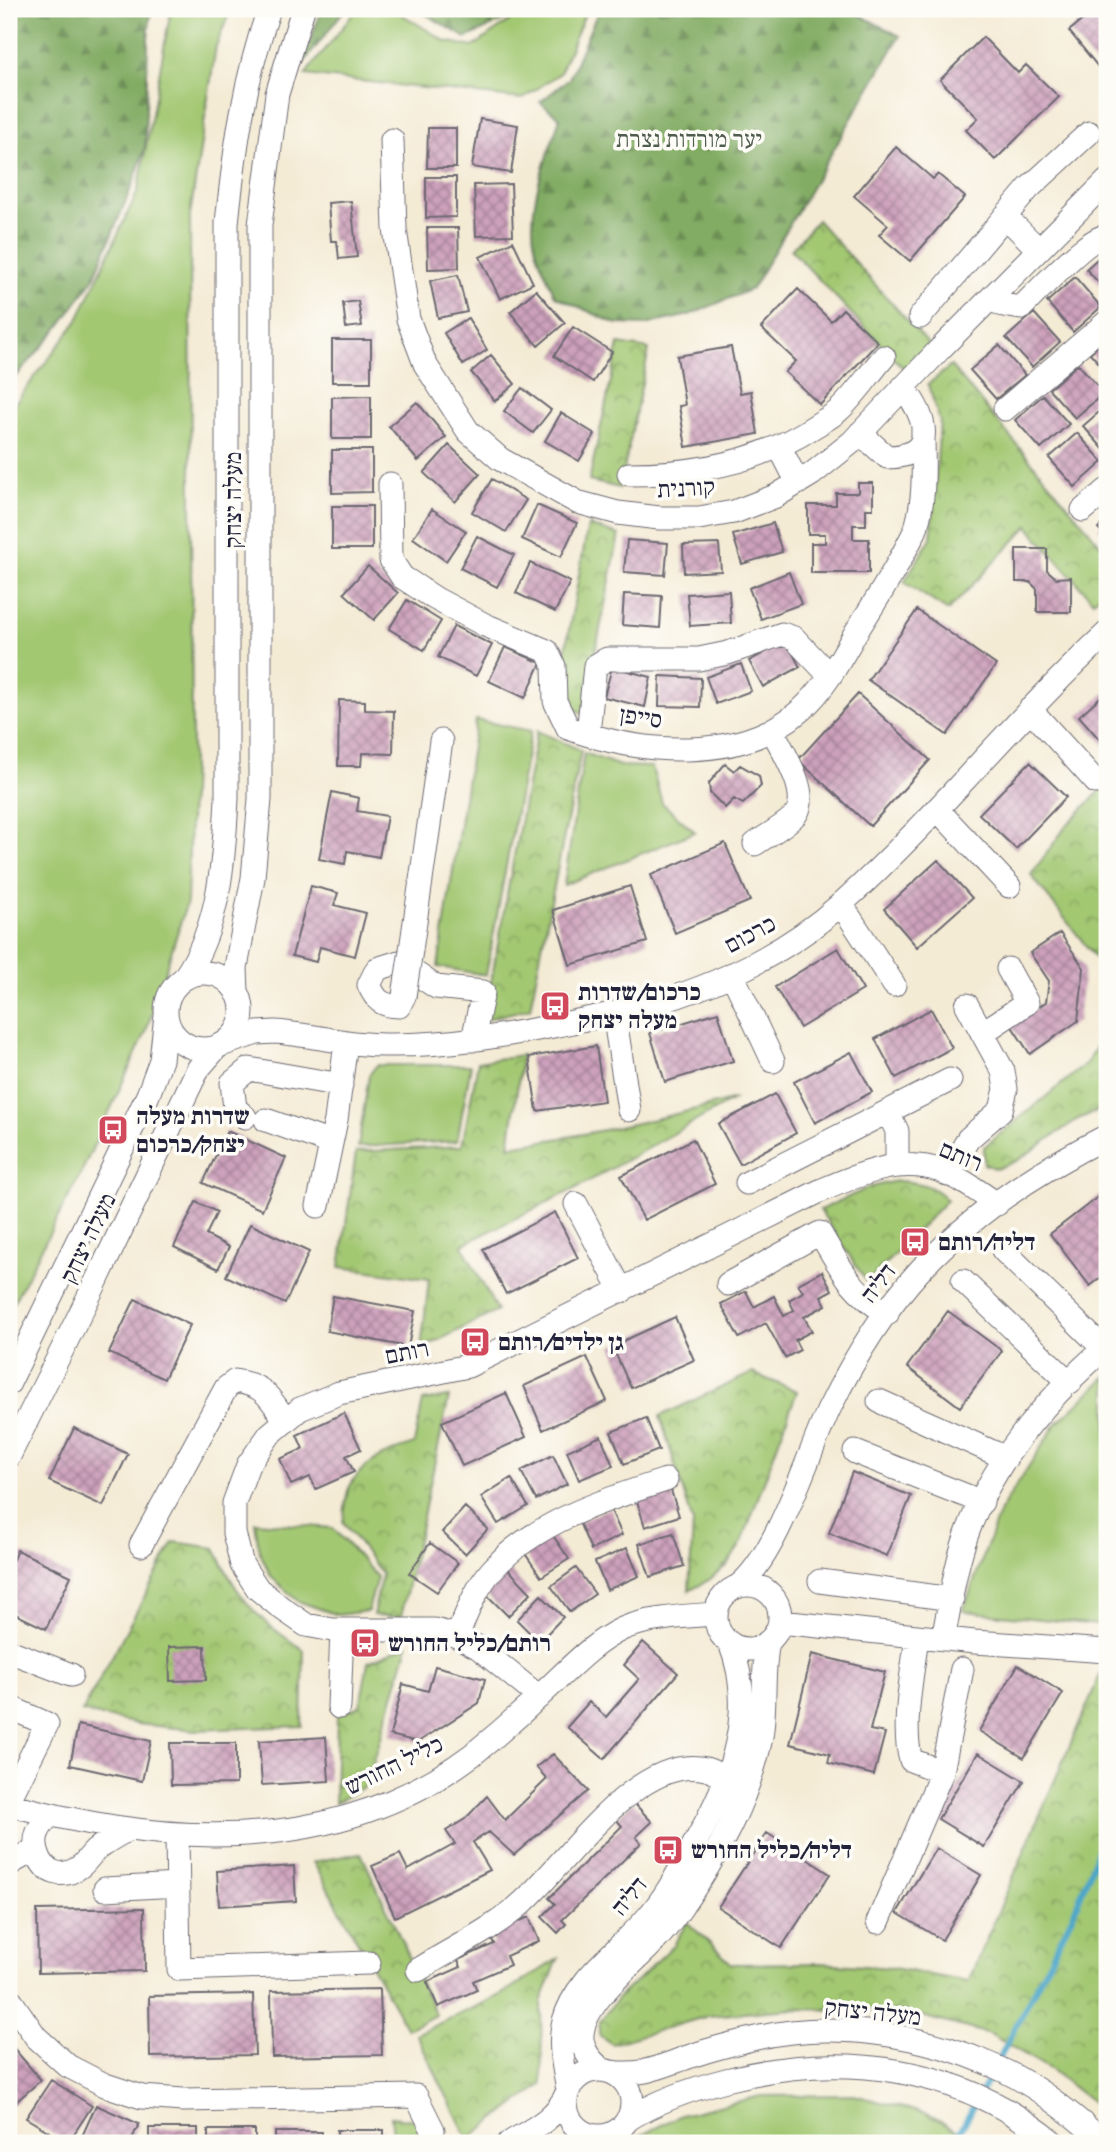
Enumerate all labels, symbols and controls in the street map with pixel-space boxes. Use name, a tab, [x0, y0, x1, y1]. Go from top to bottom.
park label: יער מורדות נצרת	[616, 125, 762, 156]
street label: מעלה יצחק	[219, 452, 250, 549]
street label: קורנית	[656, 473, 716, 506]
street label: סייפן	[617, 700, 664, 737]
street label: כרכום	[720, 909, 782, 962]
place label: כרכום/שדרות מעלה יצחק	[578, 978, 701, 1037]
bus stop icon: כרכום/שדרות מעלה יצחק	[538, 989, 572, 1023]
place label: שדרות מעלה יצחק/כרכום	[136, 1102, 250, 1161]
bus stop icon: שדרות מעלה יצחק/כרכום	[96, 1113, 130, 1147]
street label: רותם	[934, 1134, 987, 1180]
street label: מעלה יצחק	[54, 1188, 125, 1289]
bus stop icon: דליה/רותם	[898, 1225, 932, 1259]
place label: דליה/רותם	[938, 1228, 1035, 1259]
street label: דליה	[854, 1258, 904, 1310]
bus stop icon: גן ילדים/רותם	[458, 1325, 492, 1359]
place label: גן ילדים/רותם	[498, 1328, 624, 1359]
street label: רותם	[383, 1334, 432, 1373]
bus stop icon: רותם/כליל החורש	[348, 1626, 382, 1660]
place label: רותם/כליל החורש	[388, 1629, 551, 1660]
street label: כליל החורש	[341, 1729, 449, 1803]
bus stop icon: דליה/כליל החורש	[651, 1833, 685, 1867]
place label: דליה/כליל החורש	[691, 1836, 852, 1867]
street label: דליה	[605, 1871, 655, 1923]
street label: מעלה יצחק	[823, 1993, 923, 2034]

